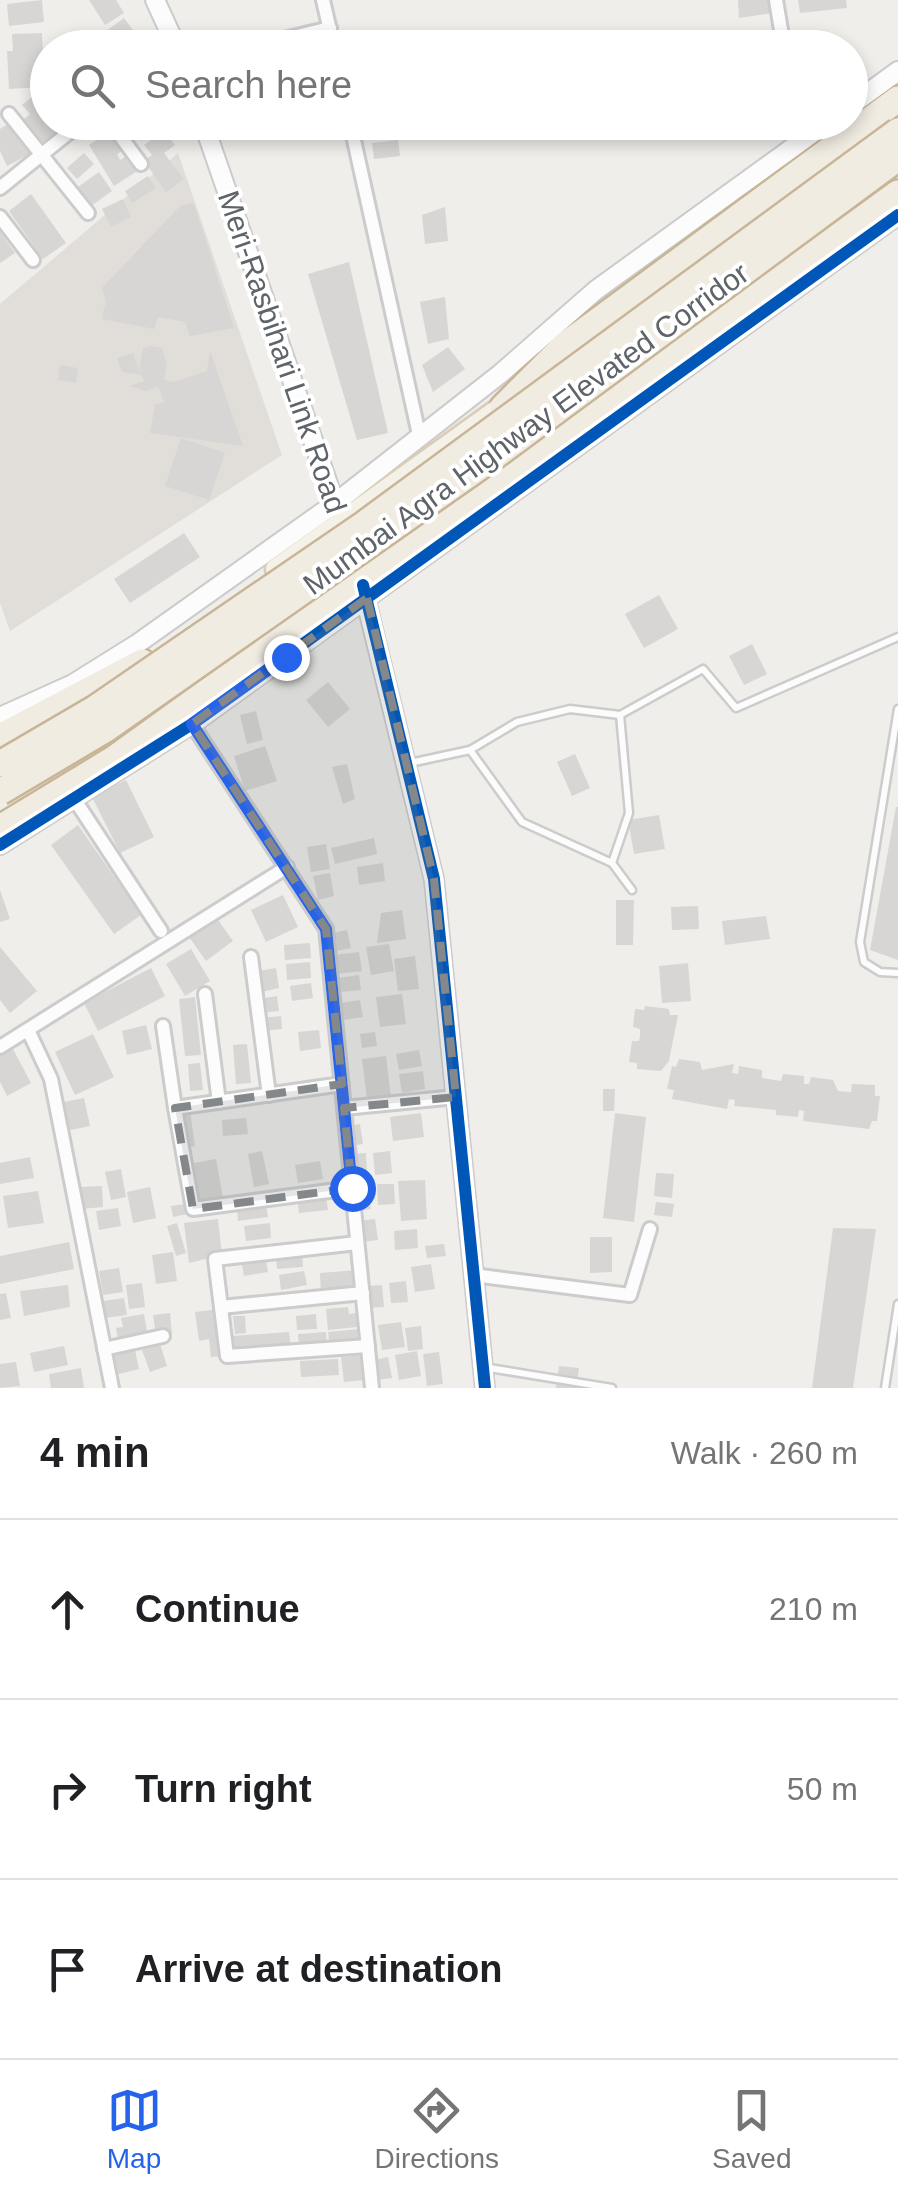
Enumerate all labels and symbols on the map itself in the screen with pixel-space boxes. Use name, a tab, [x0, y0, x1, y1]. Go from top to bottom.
street label: Meri-Rasbihari Link Road	[212, 186, 353, 517]
street label: Mumbai Agra Highway Elevated Corridor	[297, 256, 755, 601]
route end	[264, 635, 310, 681]
route start	[330, 1166, 376, 1212]

